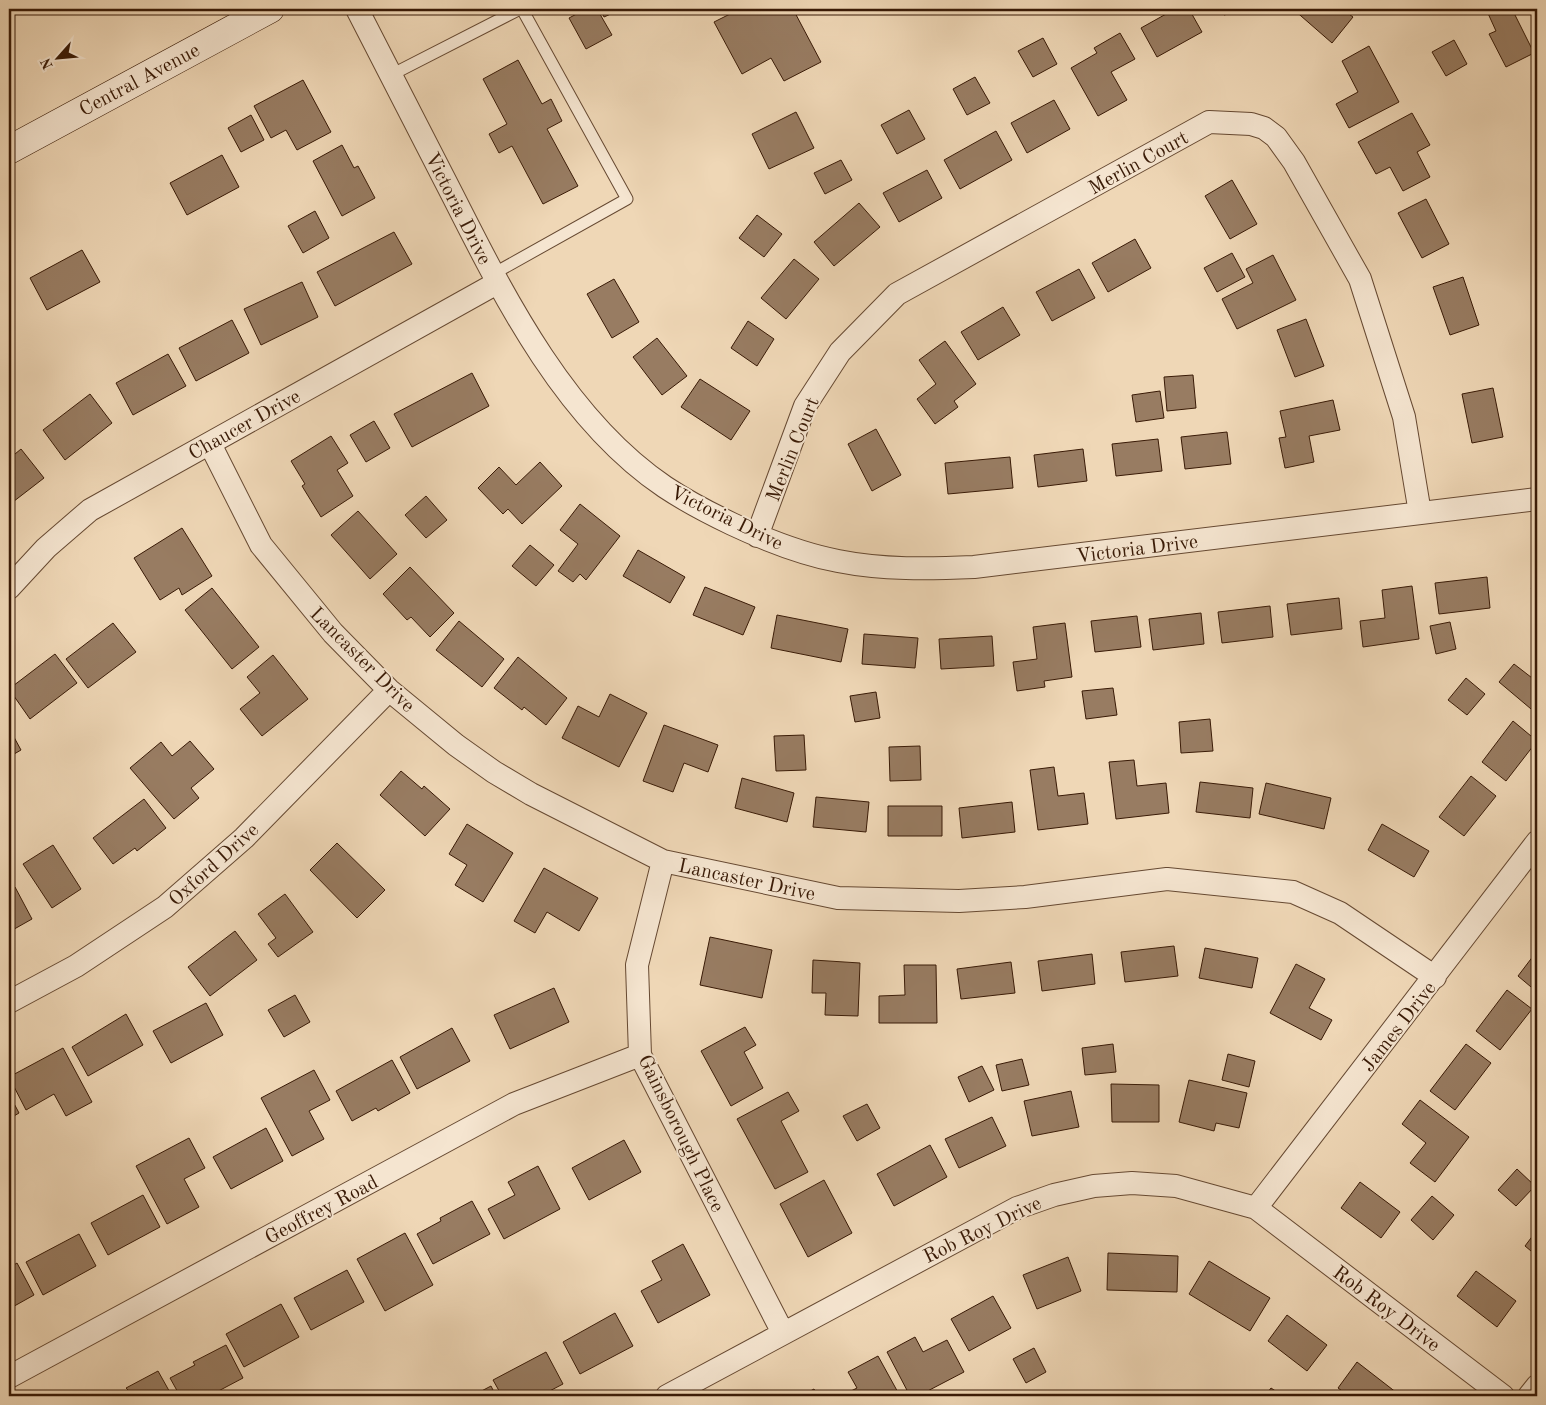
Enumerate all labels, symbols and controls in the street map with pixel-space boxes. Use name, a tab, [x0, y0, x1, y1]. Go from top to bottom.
north arrow	[32, 32, 82, 82]
street label: Central Avenue	[77, 41, 203, 121]
text: N	[39, 55, 56, 71]
street label: Merlin Court	[1086, 128, 1192, 199]
street label: Victoria Drive	[420, 150, 494, 268]
street label: Chaucer Drive	[186, 387, 304, 465]
street label: Merlin Court	[764, 395, 824, 505]
street label: Victoria Drive	[667, 483, 786, 555]
street label: Victoria Drive	[1075, 533, 1199, 567]
street label: Lancaster Drive	[305, 604, 418, 717]
street label: Oxford Drive	[166, 820, 263, 911]
street label: Lancaster Drive	[676, 857, 817, 905]
street label: James Drive	[1358, 978, 1441, 1076]
street label: Gainsborough Place	[633, 1052, 727, 1216]
street label: Geoffrey Road	[262, 1173, 382, 1249]
street label: Rob Roy Drive	[921, 1194, 1045, 1268]
street label: Rob Roy Drive	[1328, 1263, 1443, 1356]

